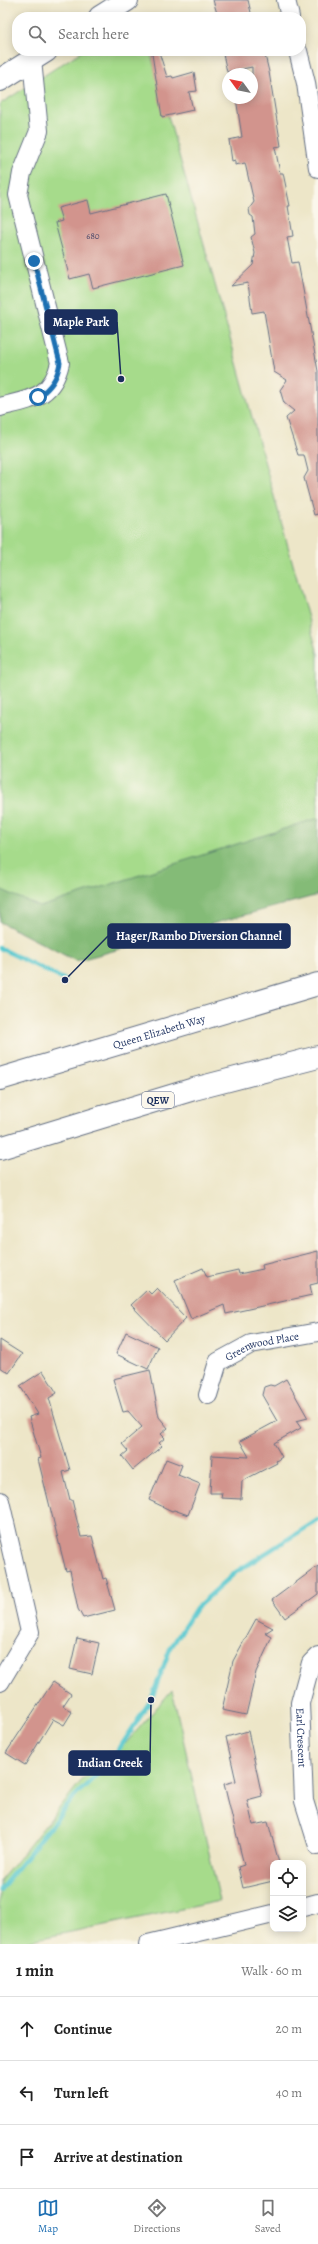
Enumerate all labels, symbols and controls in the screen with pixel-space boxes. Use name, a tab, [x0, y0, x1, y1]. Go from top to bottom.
search box	[12, 12, 306, 56]
icon: search	[26, 23, 48, 45]
text: Search here	[58, 24, 129, 44]
north arrow	[222, 68, 258, 104]
house number: 680	[86, 230, 100, 242]
route end	[25, 252, 43, 270]
callout: Maple Park	[45, 310, 117, 334]
text: Maple Park	[53, 314, 110, 330]
route start	[29, 388, 47, 406]
callout: Hager/Rambo Diversion Channel	[108, 924, 290, 948]
text: Hager/Rambo Diversion Channel	[116, 928, 283, 944]
street label: Queen Elizabeth Way	[111, 1011, 207, 1053]
road number: QEW	[142, 1092, 174, 1108]
street label: Greenwood Place	[223, 1329, 300, 1365]
street label: Earl Crescent	[292, 1707, 310, 1768]
callout: Indian Creek	[69, 1751, 150, 1775]
text: Indian Creek	[78, 1755, 143, 1771]
map controls	[270, 1860, 306, 1932]
button: locate	[270, 1860, 306, 1896]
button: layers	[270, 1896, 306, 1932]
text: 1 min	[16, 1959, 54, 1982]
text: Walk · 60 m	[241, 1962, 302, 1979]
icon: ahead	[16, 2018, 38, 2040]
text: Continue	[54, 2019, 112, 2039]
text: 20 m	[276, 2020, 302, 2037]
icon: left	[16, 2082, 38, 2104]
text: Turn left	[54, 2083, 109, 2103]
text: 40 m	[276, 2084, 302, 2101]
icon: arrive	[16, 2146, 38, 2168]
text: Arrive at destination	[54, 2147, 183, 2167]
tab: Map	[37, 2197, 59, 2236]
tab: Directions	[133, 2197, 181, 2236]
tab: Saved	[255, 2197, 281, 2236]

